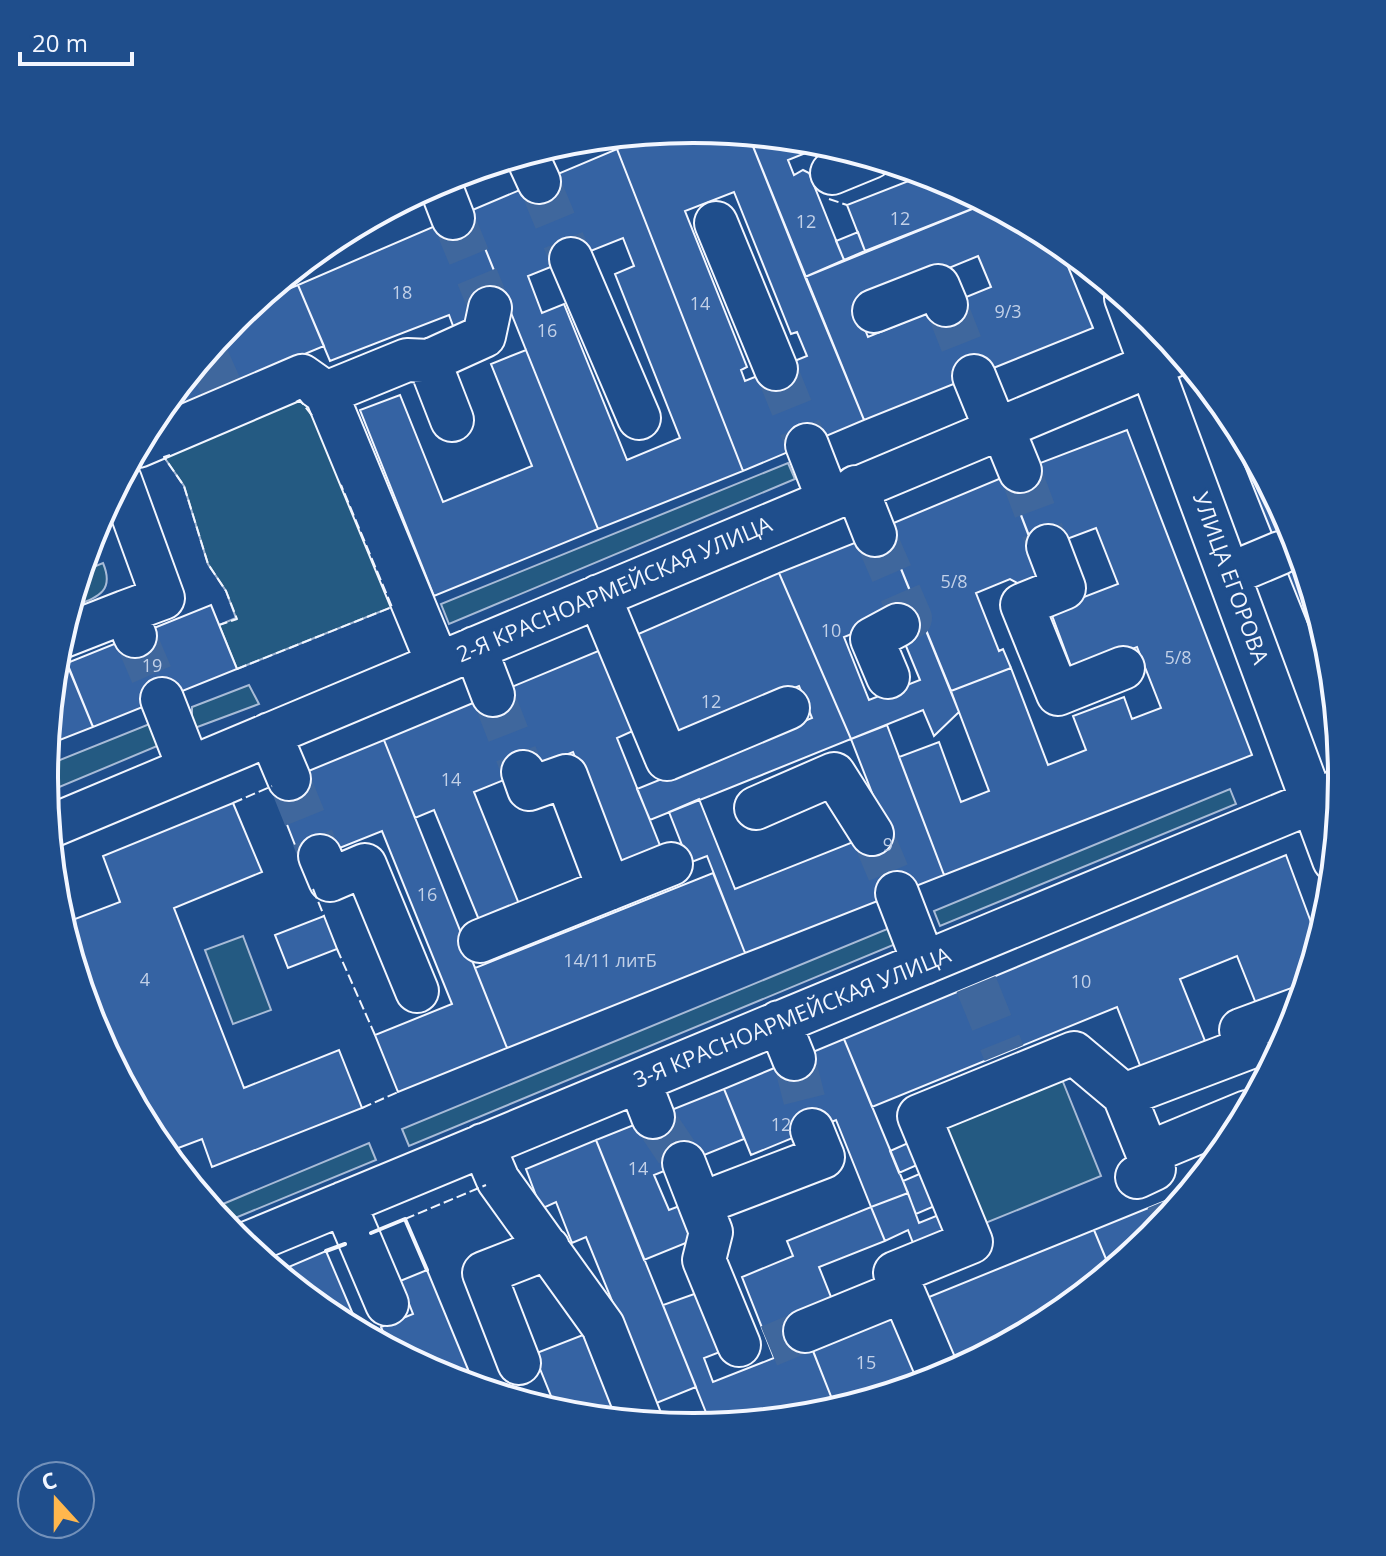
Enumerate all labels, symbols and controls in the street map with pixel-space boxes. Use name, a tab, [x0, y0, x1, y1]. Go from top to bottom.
scale bar	[20, 16, 132, 66]
text: 20 m	[32, 26, 88, 59]
house number: 12	[890, 206, 910, 230]
house number: 12	[796, 209, 816, 233]
house number: 18	[392, 280, 412, 304]
house number: 14	[690, 291, 710, 315]
house number: 9/3	[994, 299, 1022, 323]
house number: 16	[537, 318, 557, 342]
street label: УЛИЦА ЕГОРОВА	[1187, 488, 1277, 668]
street label: 2-Я КРАСНОАРМЕЙСКАЯ УЛИЦА	[451, 508, 776, 668]
house number: 5/8	[940, 569, 968, 593]
house number: 10	[821, 618, 841, 642]
house number: 5/8	[1164, 645, 1192, 669]
house number: 19	[142, 653, 162, 677]
house number: 12	[701, 689, 721, 713]
house number: 14	[441, 767, 461, 791]
house number: 9	[883, 832, 893, 856]
house number: 16	[417, 882, 437, 906]
street label: 3-Я КРАСНОАРМЕЙСКАЯ УЛИЦА	[629, 939, 955, 1094]
house number: 14/11 литБ	[563, 948, 657, 972]
house number: 4	[140, 967, 150, 991]
house number: 10	[1071, 969, 1091, 993]
house number: 12	[771, 1112, 791, 1136]
house number: 14	[628, 1156, 648, 1180]
house number: 15	[856, 1350, 876, 1374]
north arrow	[16, 1460, 96, 1540]
text: С	[37, 1464, 60, 1497]

